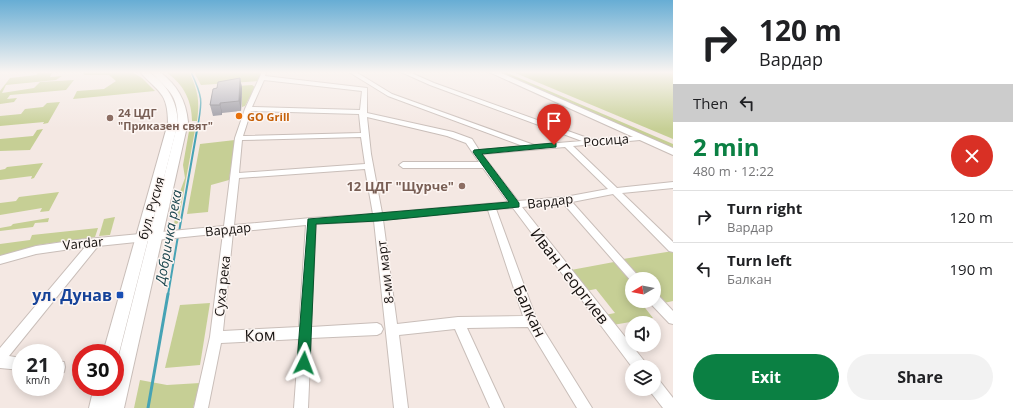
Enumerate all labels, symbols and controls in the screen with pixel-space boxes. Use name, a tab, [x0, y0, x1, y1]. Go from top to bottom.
text: 120 m	[759, 11, 842, 49]
icon: right	[693, 16, 745, 68]
text: Вардар	[759, 47, 823, 71]
icon: left	[736, 92, 758, 114]
text: Then	[693, 93, 728, 113]
pin	[537, 104, 571, 145]
place label: 24 ЦДГ "Приказен свят"	[118, 105, 213, 133]
place label: GO Grill	[247, 109, 290, 124]
icon: arrive	[543, 110, 565, 132]
marker: GO Grill	[234, 111, 244, 121]
marker: 24 ЦДГ "Приказен свят"	[105, 113, 115, 123]
street label: Росица	[583, 129, 629, 151]
text: 2 min	[693, 130, 760, 163]
button: close	[951, 135, 993, 177]
text: 480 m · 12:22	[693, 162, 774, 180]
street label: бул. Русия	[133, 175, 169, 241]
place label: 12 ЦДГ "Щурче"	[346, 177, 454, 195]
marker: 12 ЦДГ "Щурче"	[457, 181, 467, 191]
water label: Добричка река	[150, 188, 186, 288]
street label: Вардар	[526, 189, 574, 213]
text: Turn right	[727, 198, 802, 218]
icon: right	[693, 206, 715, 228]
text: 120 m	[949, 207, 993, 227]
street label: Вардар	[204, 218, 252, 240]
text: Вардар	[727, 218, 773, 236]
street label: Иван Георгиев	[525, 223, 615, 329]
street label: Vardar	[62, 232, 105, 254]
street label: 8-ми март	[372, 239, 398, 305]
text: Turn left	[727, 250, 792, 270]
street label: Суха река	[210, 255, 234, 317]
icon: left	[693, 258, 715, 280]
text: 190 m	[949, 259, 993, 279]
text: Балкан	[727, 270, 772, 288]
north arrow	[625, 272, 661, 308]
map controls	[625, 272, 661, 396]
street label: Балкан	[508, 281, 552, 341]
place label: ул. Дунав	[32, 284, 112, 306]
marker: ул. Дунав	[115, 290, 125, 300]
button: sound	[625, 316, 661, 352]
street label: Ком	[244, 323, 276, 347]
position arrow	[283, 342, 325, 384]
speed limit sign: 30	[72, 344, 124, 396]
text: 21	[27, 351, 49, 378]
button: Exit	[693, 354, 839, 400]
button: Share	[847, 354, 993, 400]
button: layers	[625, 360, 661, 396]
text: km/h	[26, 373, 50, 387]

